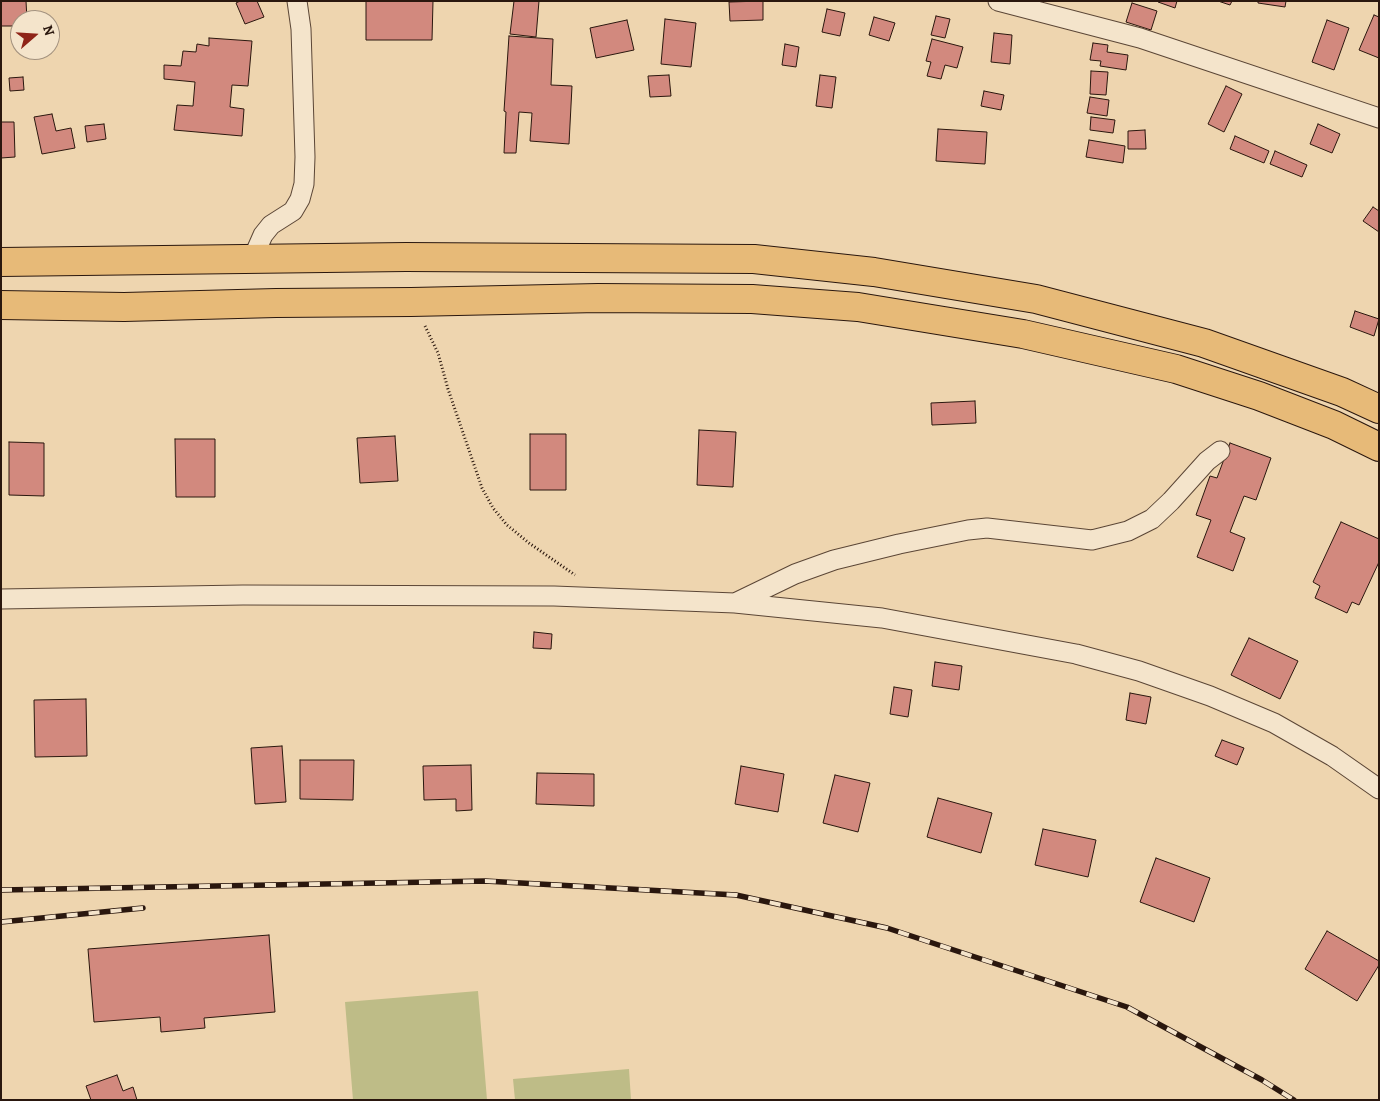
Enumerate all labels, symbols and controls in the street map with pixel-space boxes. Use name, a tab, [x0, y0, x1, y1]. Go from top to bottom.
north arrow	[10, 10, 60, 60]
text: N	[38, 22, 59, 38]

